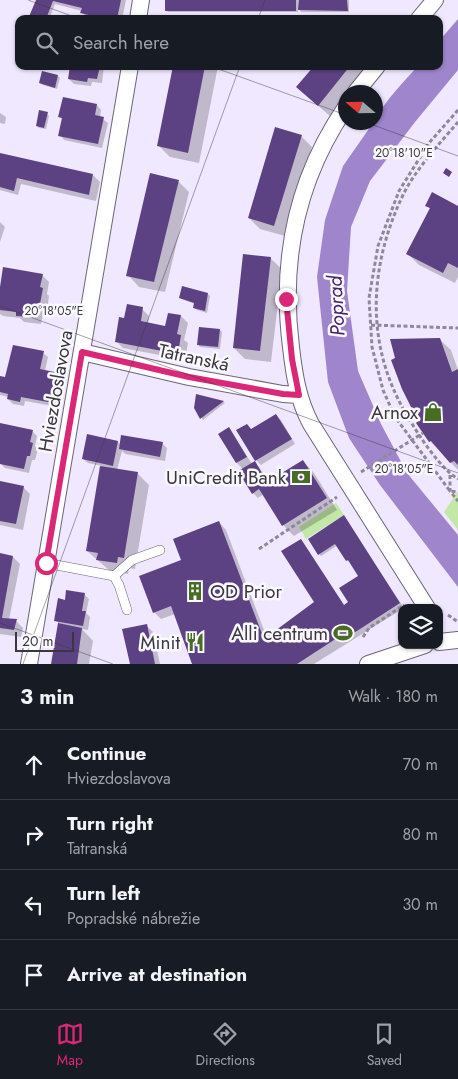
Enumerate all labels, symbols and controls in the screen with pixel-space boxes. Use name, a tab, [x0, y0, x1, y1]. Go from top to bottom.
search box	[15, 15, 443, 70]
icon: search	[33, 29, 61, 57]
text: Search here	[73, 29, 169, 56]
north arrow	[338, 85, 383, 130]
text: 20°18'10"E	[375, 144, 433, 162]
water label: Poprad	[320, 274, 353, 337]
route end	[275, 288, 298, 311]
text: 20°18'05"E	[25, 302, 83, 320]
street label: Hviezdoslavova	[32, 328, 79, 454]
street label: Tatranská	[156, 337, 232, 378]
place label: Arnox	[371, 399, 418, 426]
shop icon: Arnox	[422, 401, 444, 423]
text: 20°18'05"E	[375, 460, 433, 478]
place label: UniCredit Bank	[166, 464, 287, 491]
bank icon: UniCredit Bank	[290, 466, 312, 488]
route start	[35, 552, 58, 575]
place label: OD Prior	[210, 578, 282, 605]
building icon: OD Prior	[184, 580, 206, 602]
map controls	[398, 604, 443, 649]
button: layers	[398, 604, 443, 649]
place label: Alli centrum	[231, 620, 328, 647]
sports icon: Alli centrum	[332, 622, 354, 644]
scale bar	[15, 629, 74, 652]
place label: Minit	[140, 629, 180, 656]
text: 20 m	[22, 631, 54, 651]
restaurant icon: Minit	[184, 631, 206, 653]
text: 3 min	[20, 682, 74, 712]
text: Walk · 180 m	[348, 685, 438, 708]
text: Continue	[67, 740, 146, 767]
icon: ahead	[20, 751, 48, 779]
text: 70 m	[403, 753, 438, 776]
text: Hviezdoslavova	[67, 767, 171, 790]
text: Turn right	[67, 810, 153, 837]
icon: right	[20, 821, 48, 849]
text: 80 m	[402, 823, 438, 846]
text: Tatranská	[67, 837, 127, 860]
text: Turn left	[67, 880, 140, 907]
icon: left	[20, 891, 48, 919]
text: 30 m	[402, 893, 438, 916]
text: Popradské nábrežie	[67, 907, 200, 930]
icon: arrive	[20, 961, 48, 989]
text: Arrive at destination	[67, 961, 247, 988]
tab: Map	[56, 1020, 84, 1070]
tab: Directions	[196, 1020, 255, 1070]
tab: Saved	[367, 1020, 402, 1070]

